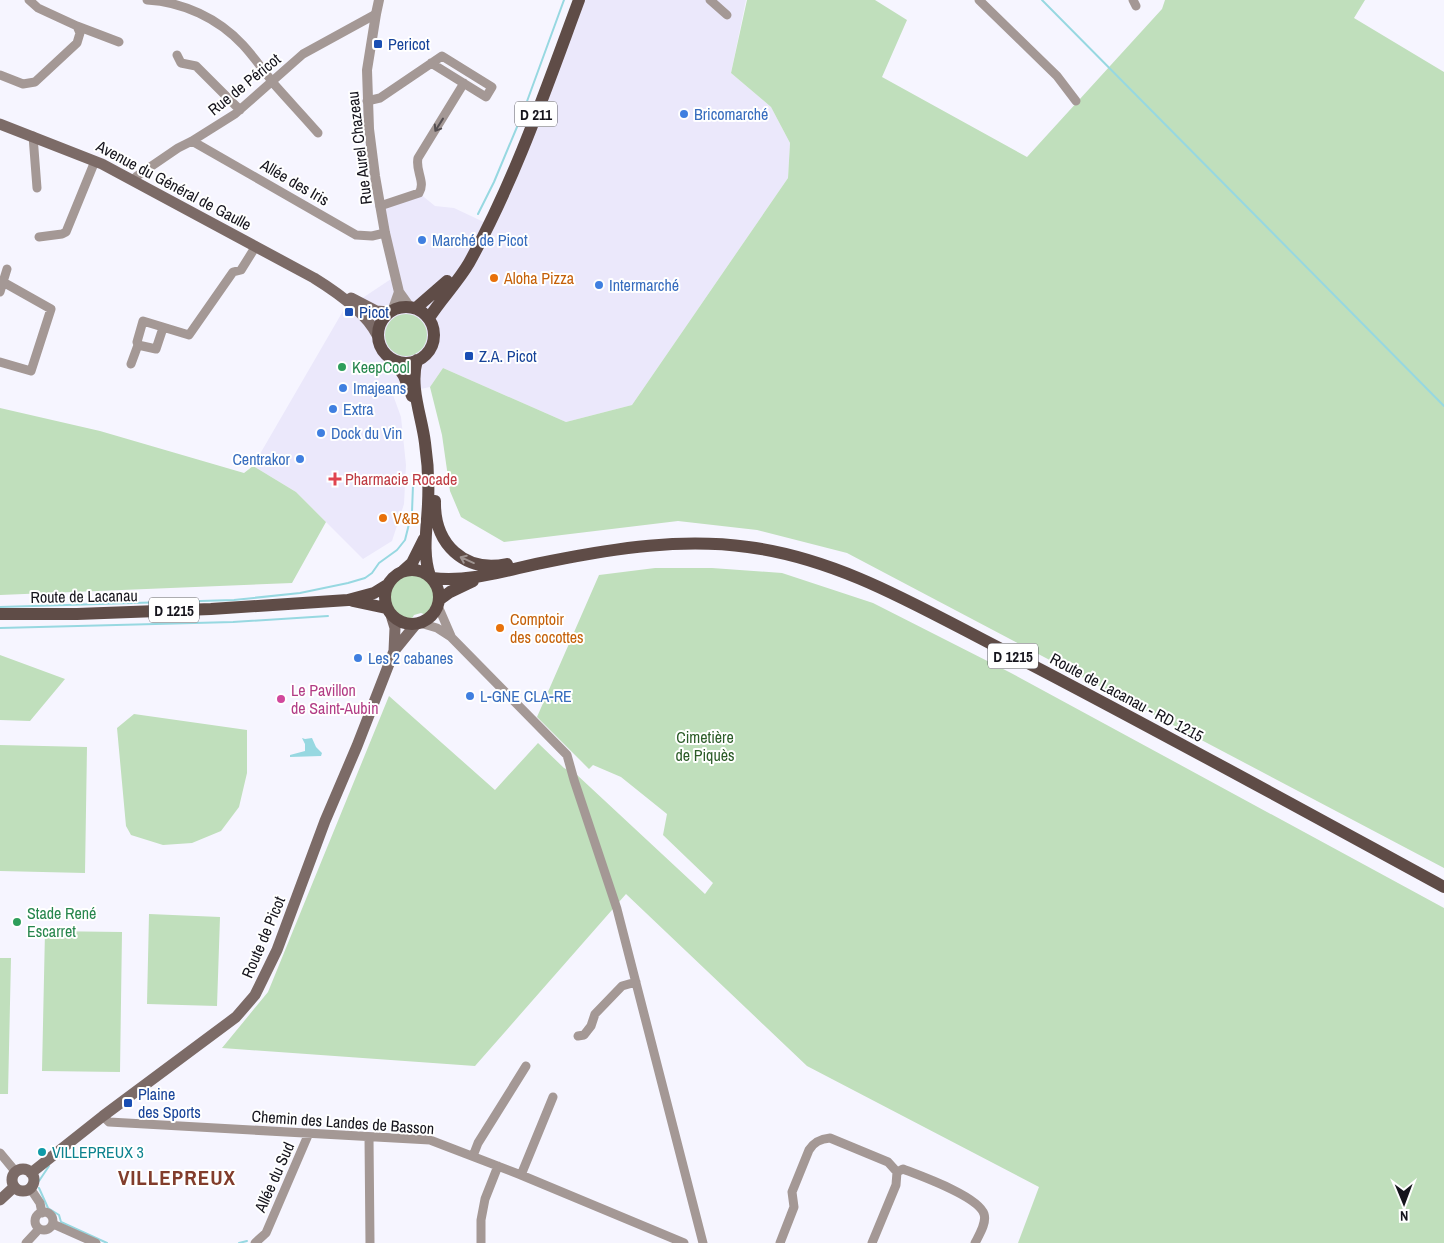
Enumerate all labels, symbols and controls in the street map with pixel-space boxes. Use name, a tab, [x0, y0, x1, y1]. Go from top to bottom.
place label: Pericot	[388, 33, 430, 55]
marker: Pericot	[372, 38, 384, 50]
street label: Rue de Péricot	[203, 48, 285, 120]
street label: Rue Aurel Chazeau	[341, 90, 377, 206]
road number: D 211	[515, 102, 557, 126]
place label: Bricomarché	[694, 103, 768, 125]
marker: Bricomarché	[678, 108, 690, 120]
one-way arrow	[433, 117, 443, 131]
street label: Avenue du Général de Gaulle	[92, 134, 255, 235]
street label: Allée des Iris	[256, 153, 333, 210]
place label: Marché de Picot	[432, 229, 528, 251]
marker: Marché de Picot	[416, 234, 428, 246]
place label: Aloha Pizza	[503, 267, 575, 289]
marker: Aloha Pizza	[488, 272, 500, 284]
place label: Intermarché	[609, 274, 679, 296]
marker: Intermarché	[593, 279, 605, 291]
place label: Picot	[359, 301, 389, 323]
marker: Picot	[343, 306, 355, 318]
place label: Z.A. Picot	[479, 345, 537, 367]
marker: Z.A. Picot	[463, 350, 475, 362]
place label: KeepCool	[352, 356, 410, 378]
marker: KeepCool	[336, 361, 348, 373]
place label: Imajeans	[353, 377, 406, 399]
marker: Imajeans	[337, 382, 349, 394]
place label: Extra	[343, 398, 374, 420]
marker: Extra	[327, 403, 339, 415]
place label: Dock du Vin	[331, 422, 402, 444]
marker: Dock du Vin	[315, 427, 327, 439]
place label: Centrakor	[232, 448, 291, 470]
marker: Centrakor	[294, 453, 306, 465]
place label: Pharmacie Rocade	[345, 468, 457, 490]
marker: Pharmacie Rocade	[329, 473, 341, 485]
place label: V&B	[393, 507, 420, 529]
marker: V&B	[377, 512, 389, 524]
one-way arrow	[460, 554, 475, 564]
street label: Route de Lacanau	[30, 584, 138, 608]
road number: D 1215	[149, 598, 199, 622]
place label: Comptoir des cocottes	[510, 608, 584, 648]
marker: Comptoir des cocottes	[494, 622, 506, 634]
road number: D 1215	[988, 644, 1038, 668]
place label: Les 2 cabanes	[368, 647, 453, 669]
street label: Route de Lacanau - RD 1215	[1046, 647, 1208, 747]
marker: Les 2 cabanes	[352, 652, 364, 664]
place label: Le Pavillon de Saint-Aubin	[291, 679, 379, 719]
place label: L-GNE CLA-RE	[480, 685, 572, 707]
marker: L-GNE CLA-RE	[464, 690, 476, 702]
marker: Le Pavillon de Saint-Aubin	[275, 693, 287, 705]
park label: Cimetière de Piquès	[675, 726, 735, 766]
street label: Route de Picot	[236, 892, 290, 981]
place label: Stade René Escarret	[27, 902, 96, 942]
marker: Stade René Escarret	[11, 916, 23, 928]
place label: Plaine des Sports	[138, 1083, 201, 1123]
marker: Plaine des Sports	[122, 1097, 134, 1109]
street label: Chemin des Landes de Basson	[251, 1105, 435, 1139]
street label: Allée du Sud	[248, 1139, 299, 1216]
place label: VILLEPREUX 3	[52, 1141, 144, 1163]
marker: VILLEPREUX 3	[36, 1146, 48, 1158]
district label: VILLEPREUX	[118, 1163, 236, 1192]
north arrow	[1379, 1178, 1429, 1228]
text: N	[1400, 1207, 1409, 1225]

